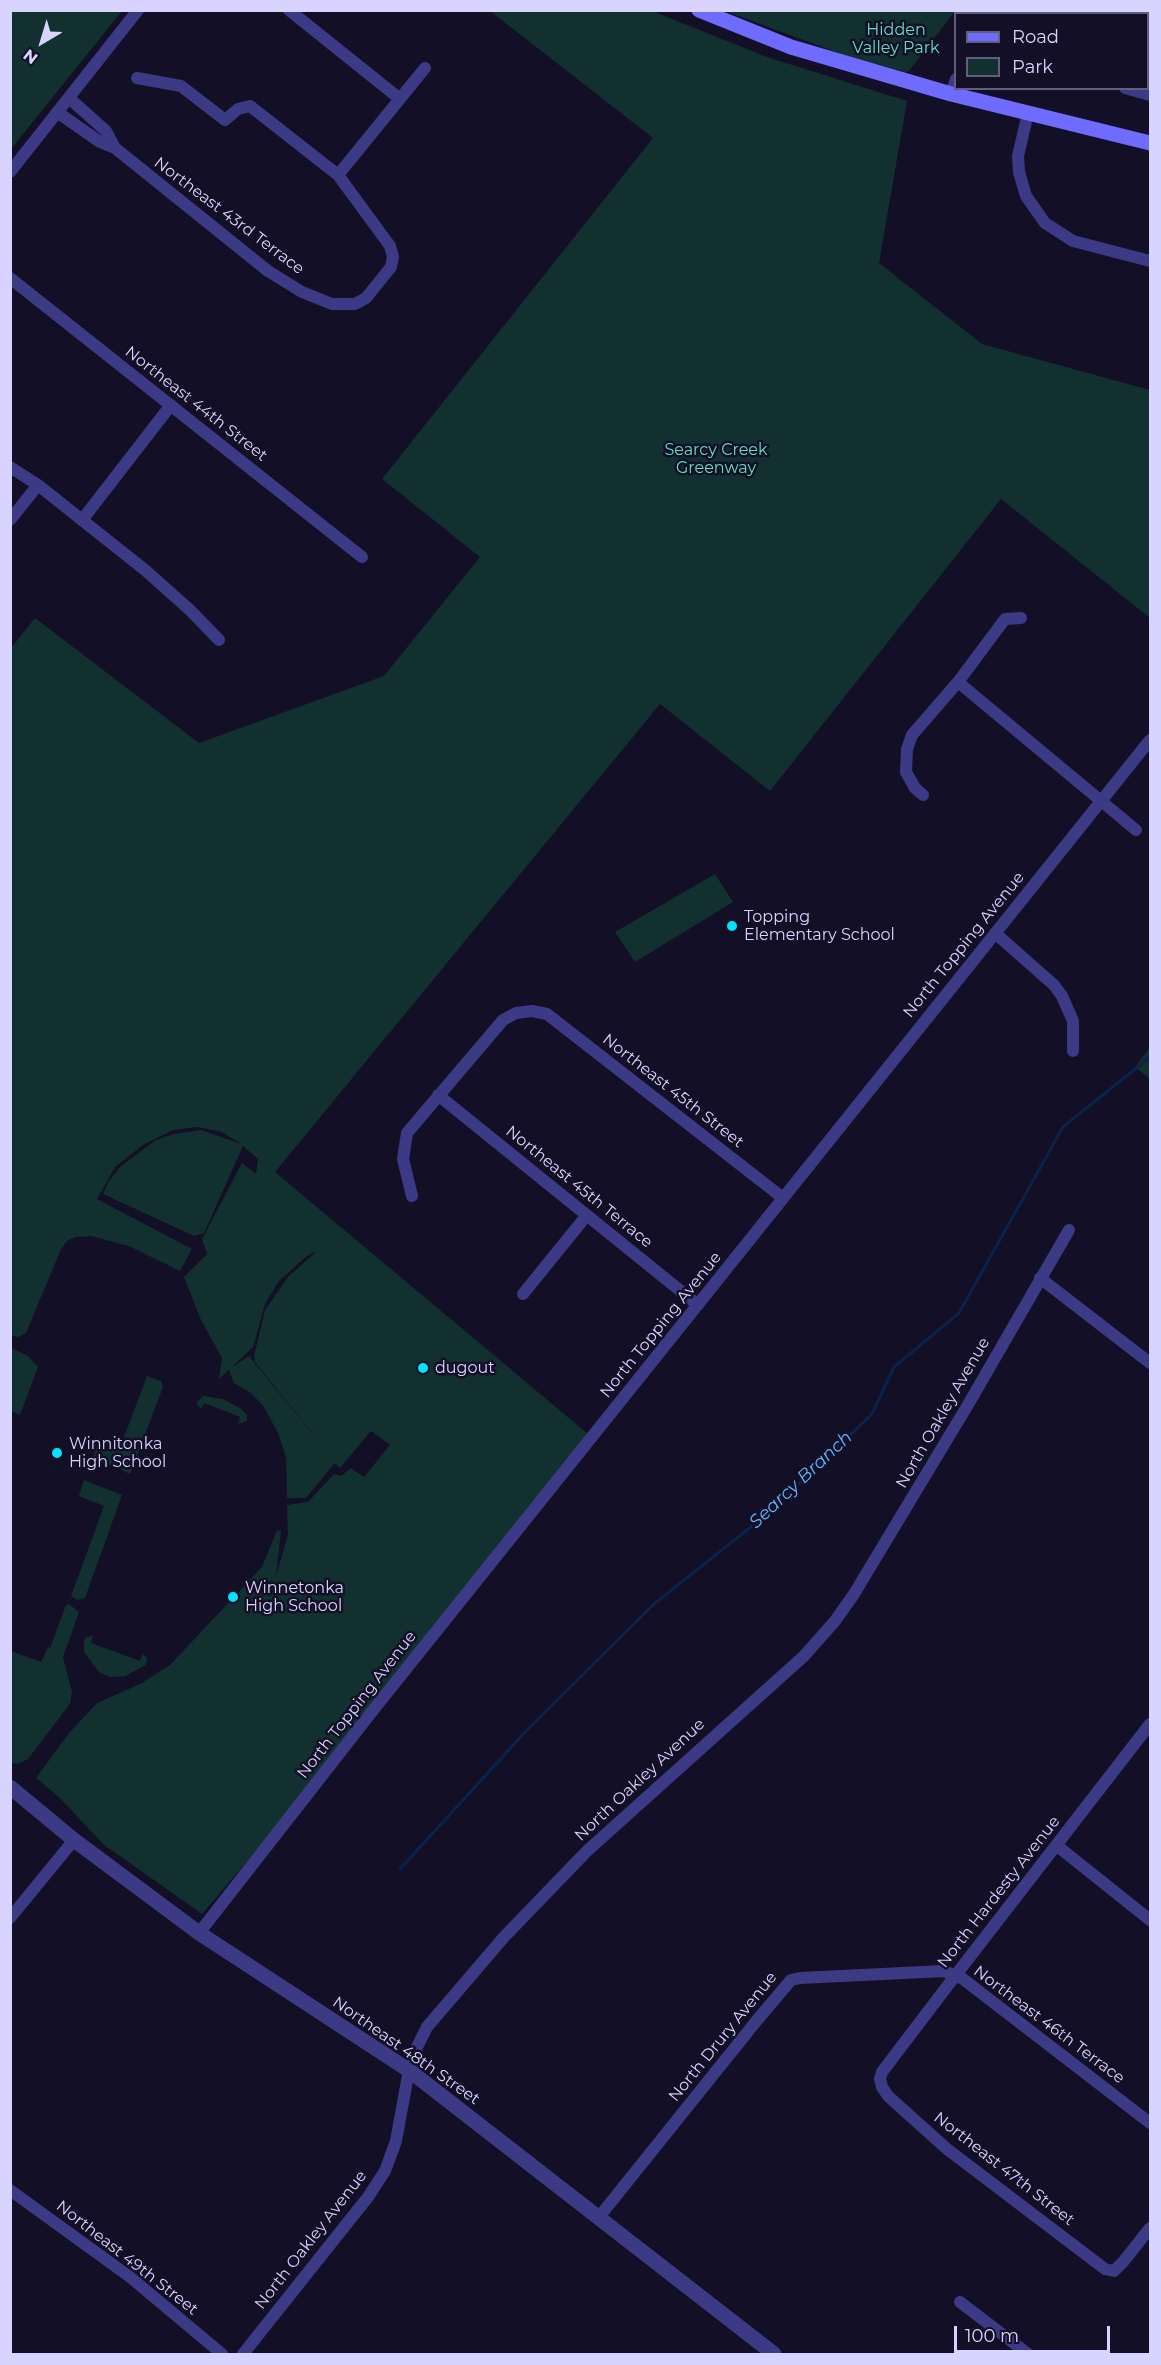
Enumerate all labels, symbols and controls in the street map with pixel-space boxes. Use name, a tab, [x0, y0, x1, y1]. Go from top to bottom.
north arrow	[12, 12, 72, 72]
legend	[954, 12, 1149, 90]
park label: Hidden Valley Park	[852, 20, 940, 58]
text: Road	[1012, 26, 1059, 48]
text: N	[20, 45, 42, 68]
text: Park	[1012, 56, 1053, 78]
street label: Northeast 43rd Terrace	[150, 153, 308, 279]
street label: Northeast 44th Street	[121, 342, 271, 466]
park label: Searcy Creek Greenway	[664, 440, 768, 478]
street label: North Topping Avenue	[899, 868, 1029, 1022]
place label: Topping Elementary School	[744, 907, 895, 945]
marker: Topping Elementary School	[725, 919, 739, 933]
street label: Northeast 45th Street	[599, 1030, 747, 1152]
street label: Northeast 45th Terrace	[502, 1122, 656, 1252]
street label: North Topping Avenue	[596, 1248, 726, 1402]
street label: North Oakley Avenue	[892, 1334, 994, 1492]
place label: dugout	[435, 1358, 495, 1378]
marker: dugout	[416, 1361, 430, 1375]
water label: Searcy Branch	[745, 1427, 857, 1533]
place label: Winnitonka High School	[69, 1434, 166, 1472]
marker: Winnitonka High School	[50, 1446, 64, 1460]
place label: Winnetonka High School	[245, 1578, 344, 1616]
marker: Winnetonka High School	[226, 1590, 240, 1604]
street label: North Topping Avenue	[293, 1627, 421, 1783]
street label: North Oakley Avenue	[571, 1715, 709, 1845]
street label: North Hardesty Avenue	[934, 1812, 1064, 1972]
street label: Northeast 46th Terrace	[970, 1962, 1128, 2088]
street label: North Drury Avenue	[665, 1968, 781, 2106]
street label: Northeast 48th Street	[329, 1993, 483, 2109]
street label: Northeast 47th Street	[930, 2108, 1078, 2230]
street label: North Oakley Avenue	[251, 2167, 371, 2313]
street label: Northeast 49th Street	[52, 2197, 202, 2319]
scale bar	[957, 2314, 1113, 2352]
text: 100 m	[965, 2325, 1019, 2347]

